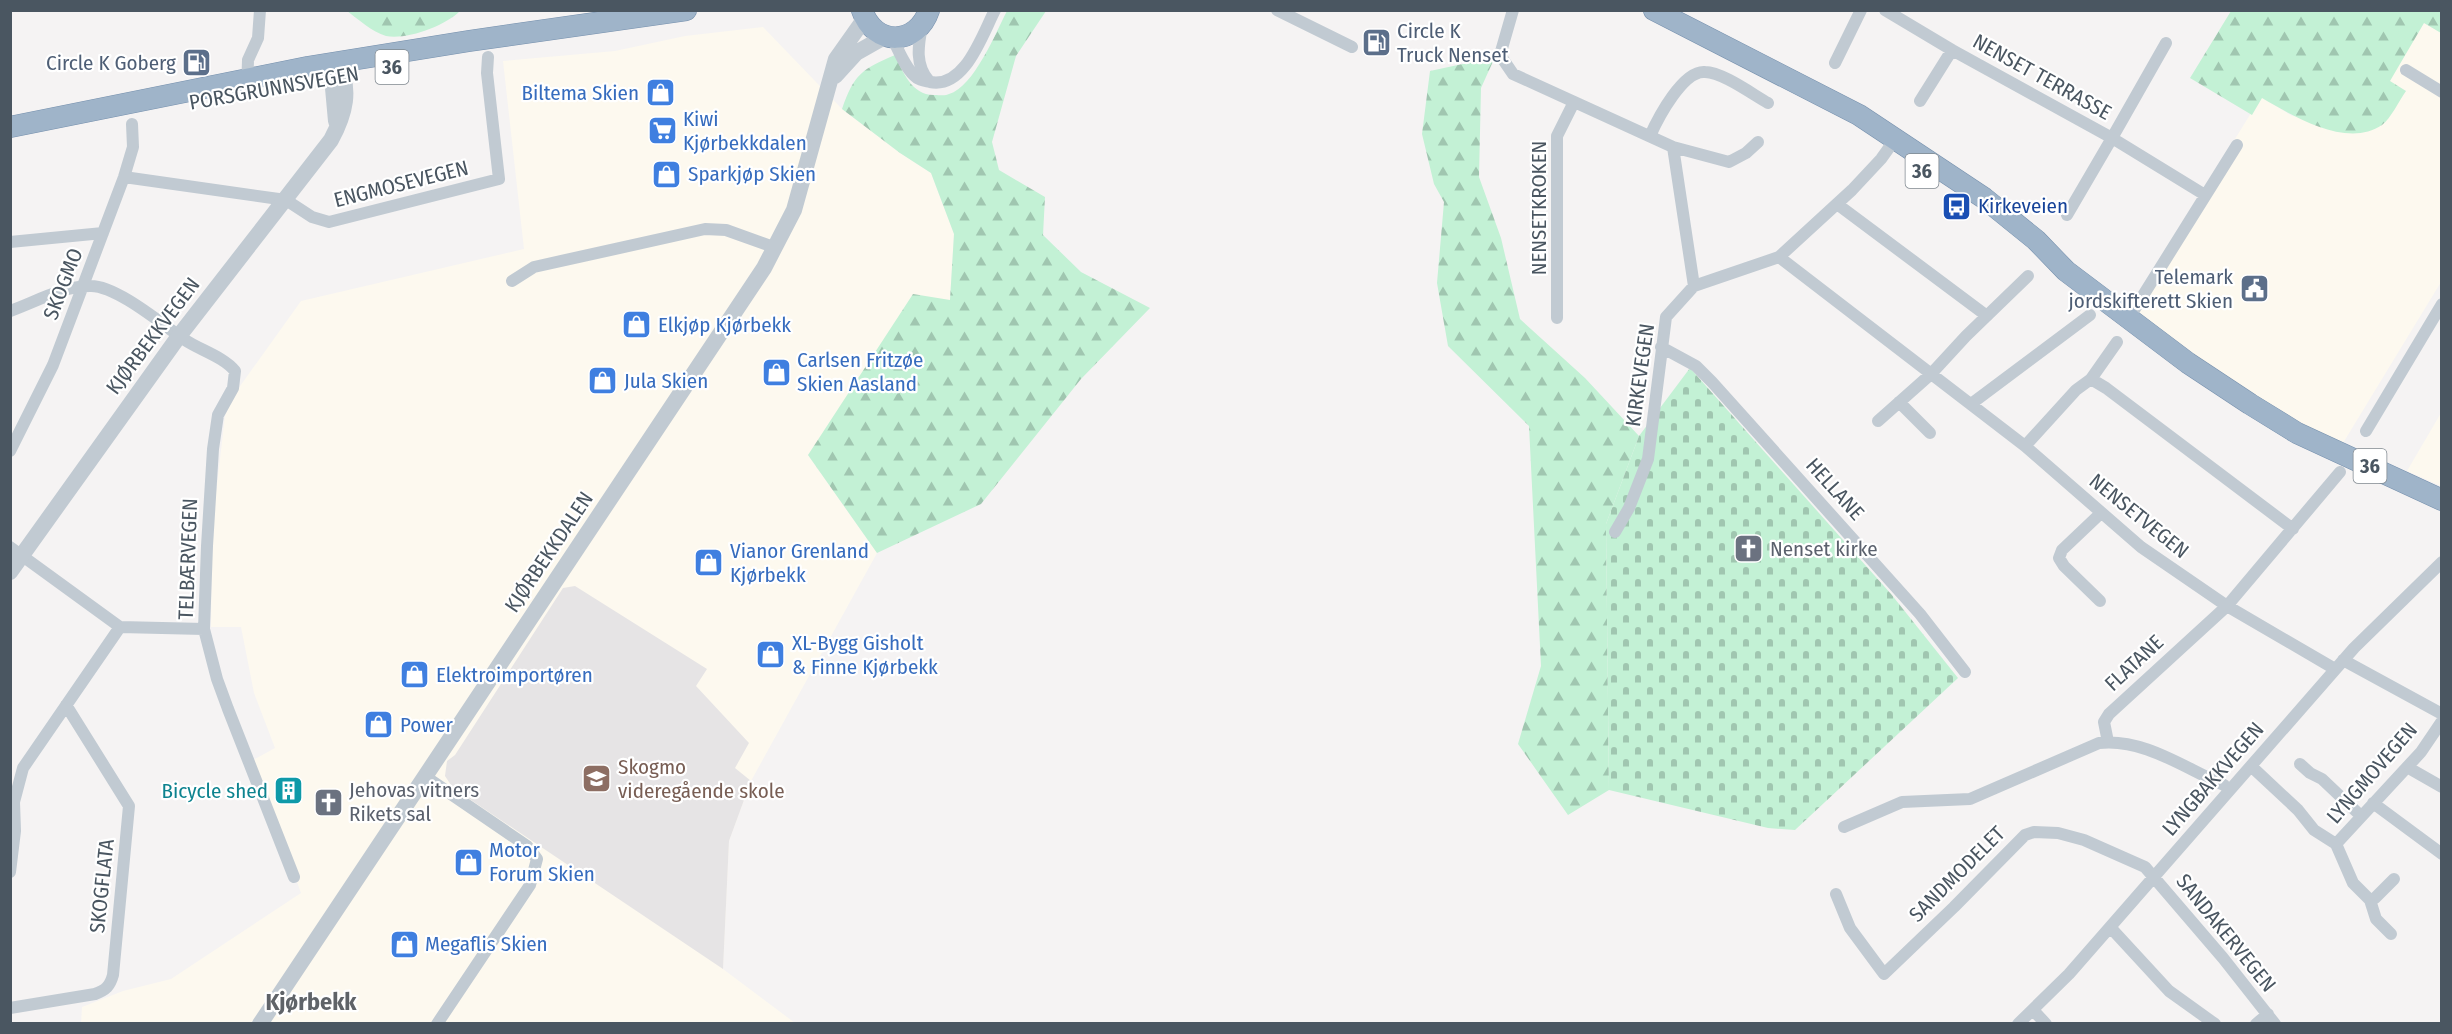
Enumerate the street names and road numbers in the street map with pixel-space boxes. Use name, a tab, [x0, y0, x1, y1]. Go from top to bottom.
street label: NENSET TERRASSE	[1968, 28, 2116, 126]
road number: 36	[376, 50, 408, 84]
street label: PORSGRUNNSVEGEN	[187, 60, 361, 116]
street label: NENSETKROKEN	[1526, 141, 1552, 275]
road number: 36	[1906, 154, 1938, 188]
street label: ENGMOSEVEGEN	[331, 155, 471, 213]
street label: SKOGMO	[38, 245, 88, 323]
street label: KJØRBEKKVEGEN	[101, 272, 205, 400]
street label: KIRKEVEGEN	[1620, 322, 1660, 428]
road number: 36	[2354, 449, 2386, 483]
street label: HELLANE	[1800, 452, 1870, 526]
street label: NENSETVEGEN	[2084, 468, 2194, 564]
street label: KJØRBEKKDALEN	[499, 487, 599, 617]
street label: TELBÆRVEGEN	[173, 498, 203, 620]
street label: FLATANE	[2099, 629, 2169, 697]
street label: LYNGBAKKVEGEN	[2157, 717, 2269, 841]
street label: LYNGMOVEGEN	[2321, 717, 2423, 829]
street label: SANDMODELET	[1904, 820, 2011, 927]
street label: SKOGFLATA	[84, 838, 120, 934]
street label: SANDAKERVEGEN	[2170, 869, 2282, 997]

